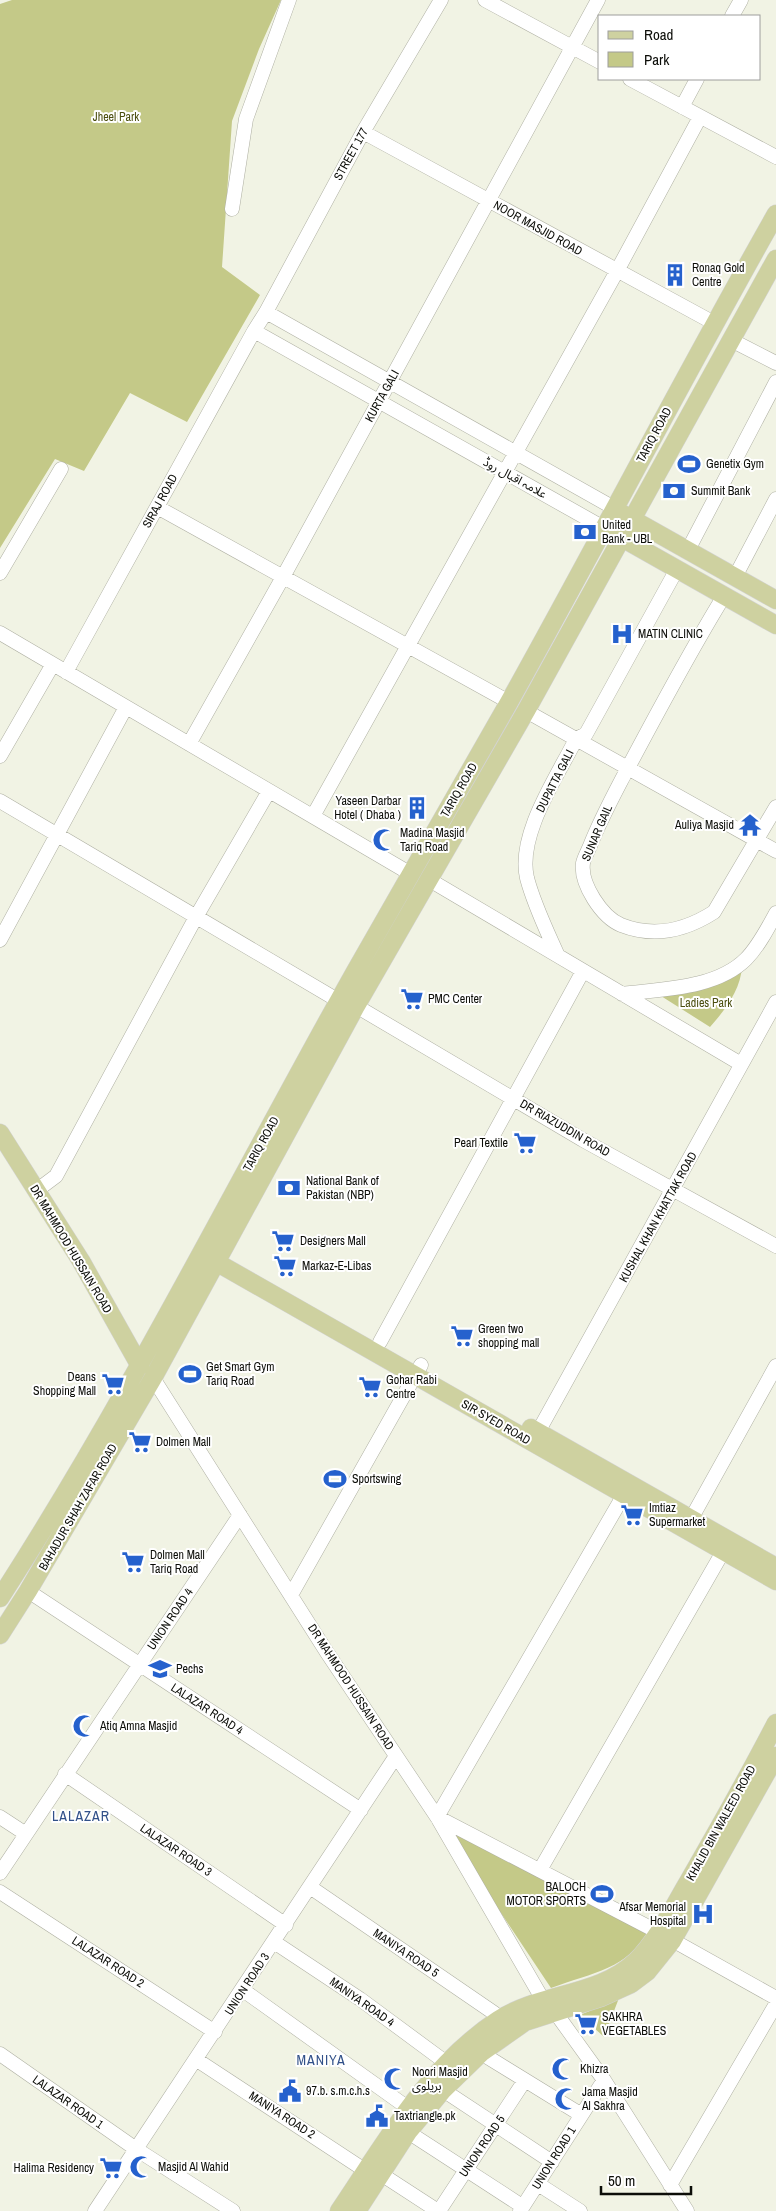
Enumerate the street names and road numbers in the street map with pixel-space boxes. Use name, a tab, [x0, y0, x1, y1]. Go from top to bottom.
street label: STREET 177	[330, 124, 372, 183]
street label: NOOR MASJID ROAD	[491, 197, 585, 259]
street label: KURTA GALI	[361, 367, 403, 425]
street label: TARIQ ROAD	[633, 405, 675, 465]
street label: علامہ اقبال روڈ	[480, 454, 550, 502]
street label: SIRAJ ROAD	[139, 471, 181, 531]
street label: DUPATTA GALI	[532, 747, 578, 815]
street label: TARIQ ROAD	[437, 760, 481, 820]
street label: SUNAR GAIL	[578, 802, 616, 864]
street label: DR RIAZUDDIN ROAD	[517, 1096, 613, 1160]
street label: TARIQ ROAD	[239, 1114, 283, 1174]
street label: KUSHAL KHAN KHATTAK ROAD	[615, 1149, 701, 1285]
street label: DR MAHMOOD HUSSAIN ROAD	[26, 1182, 116, 1316]
street label: SIR SYED ROAD	[459, 1396, 533, 1448]
street label: BAHADUR SHAH ZAFAR ROAD	[35, 1441, 121, 1573]
street label: UNION ROAD 4	[143, 1585, 197, 1653]
street label: DR MAHMOOD HUSSAIN ROAD	[304, 1621, 398, 1753]
street label: LALAZAR ROAD 4	[168, 1680, 247, 1739]
street label: KHALID BIN WALEED ROAD	[683, 1762, 759, 1884]
street label: LALAZAR ROAD 3	[137, 1820, 215, 1880]
street label: MANIYA ROAD 5	[370, 1925, 442, 1981]
street label: LALAZAR ROAD 2	[69, 1933, 147, 1991]
street label: UNION ROAD 3	[221, 1950, 273, 2018]
street label: MANIYA ROAD 4	[326, 1974, 398, 2031]
street label: LALAZAR ROAD 1	[29, 2072, 107, 2133]
street label: MANIYA ROAD 2	[246, 2088, 318, 2142]
street label: UNION ROAD 5	[455, 2112, 509, 2180]
street label: UNION ROAD 1	[528, 2123, 580, 2192]

